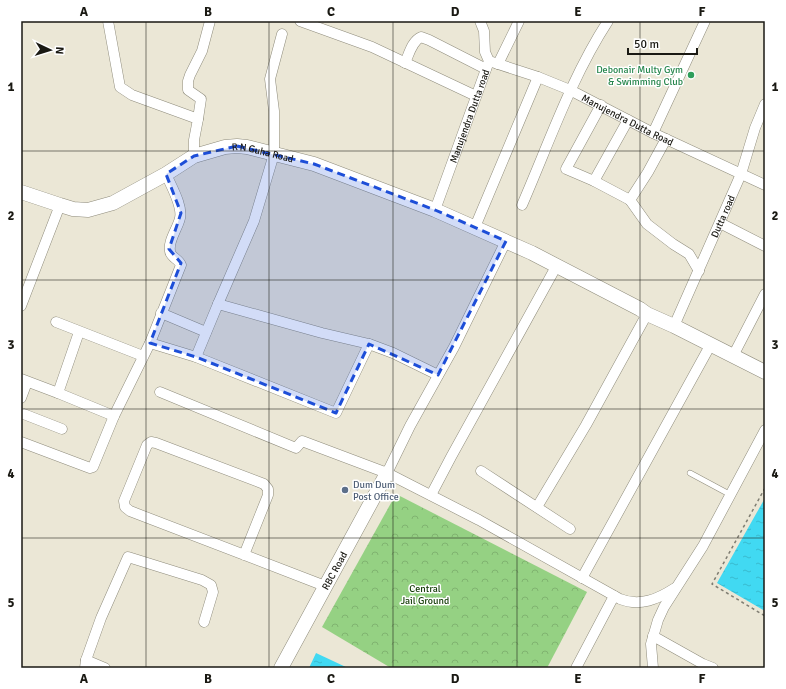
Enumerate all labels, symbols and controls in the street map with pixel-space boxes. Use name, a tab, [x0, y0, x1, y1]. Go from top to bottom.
text: A	[80, 4, 89, 20]
text: B	[204, 4, 212, 20]
text: C	[327, 4, 335, 20]
text: D	[451, 4, 460, 20]
text: E	[574, 4, 582, 20]
text: F	[699, 4, 706, 20]
north arrow	[30, 30, 70, 70]
scale bar	[628, 30, 697, 56]
text: 50 m	[634, 37, 659, 52]
text: N	[53, 46, 66, 55]
place label: Debonair Multy Gym & Swimming Club	[596, 64, 683, 88]
street label: Manujendra Dutta road	[448, 68, 492, 165]
marker: Debonair Multy Gym & Swimming Club	[686, 70, 696, 80]
text: 1	[7, 79, 15, 95]
text: 1	[771, 79, 779, 95]
street label: Manujendra Dutta Road	[579, 92, 675, 149]
street label: R N Guha Road	[231, 141, 295, 166]
street label: Dutta road	[709, 193, 738, 240]
text: 2	[7, 208, 15, 224]
text: 2	[771, 208, 779, 224]
text: 3	[7, 337, 15, 353]
text: 3	[771, 337, 779, 353]
text: 4	[7, 466, 15, 482]
text: 4	[771, 466, 779, 482]
place label: Dum Dum Post Office	[353, 479, 399, 503]
marker: Dum Dum Post Office	[340, 485, 350, 495]
street label: RBC Road	[320, 550, 350, 592]
park label: Central Jail Ground	[401, 583, 449, 607]
text: 5	[7, 595, 15, 611]
text: 5	[771, 595, 779, 611]
text: A	[80, 671, 89, 687]
text: B	[204, 671, 212, 687]
text: C	[327, 671, 335, 687]
text: D	[451, 671, 460, 687]
text: E	[574, 671, 582, 687]
text: F	[699, 671, 706, 687]

